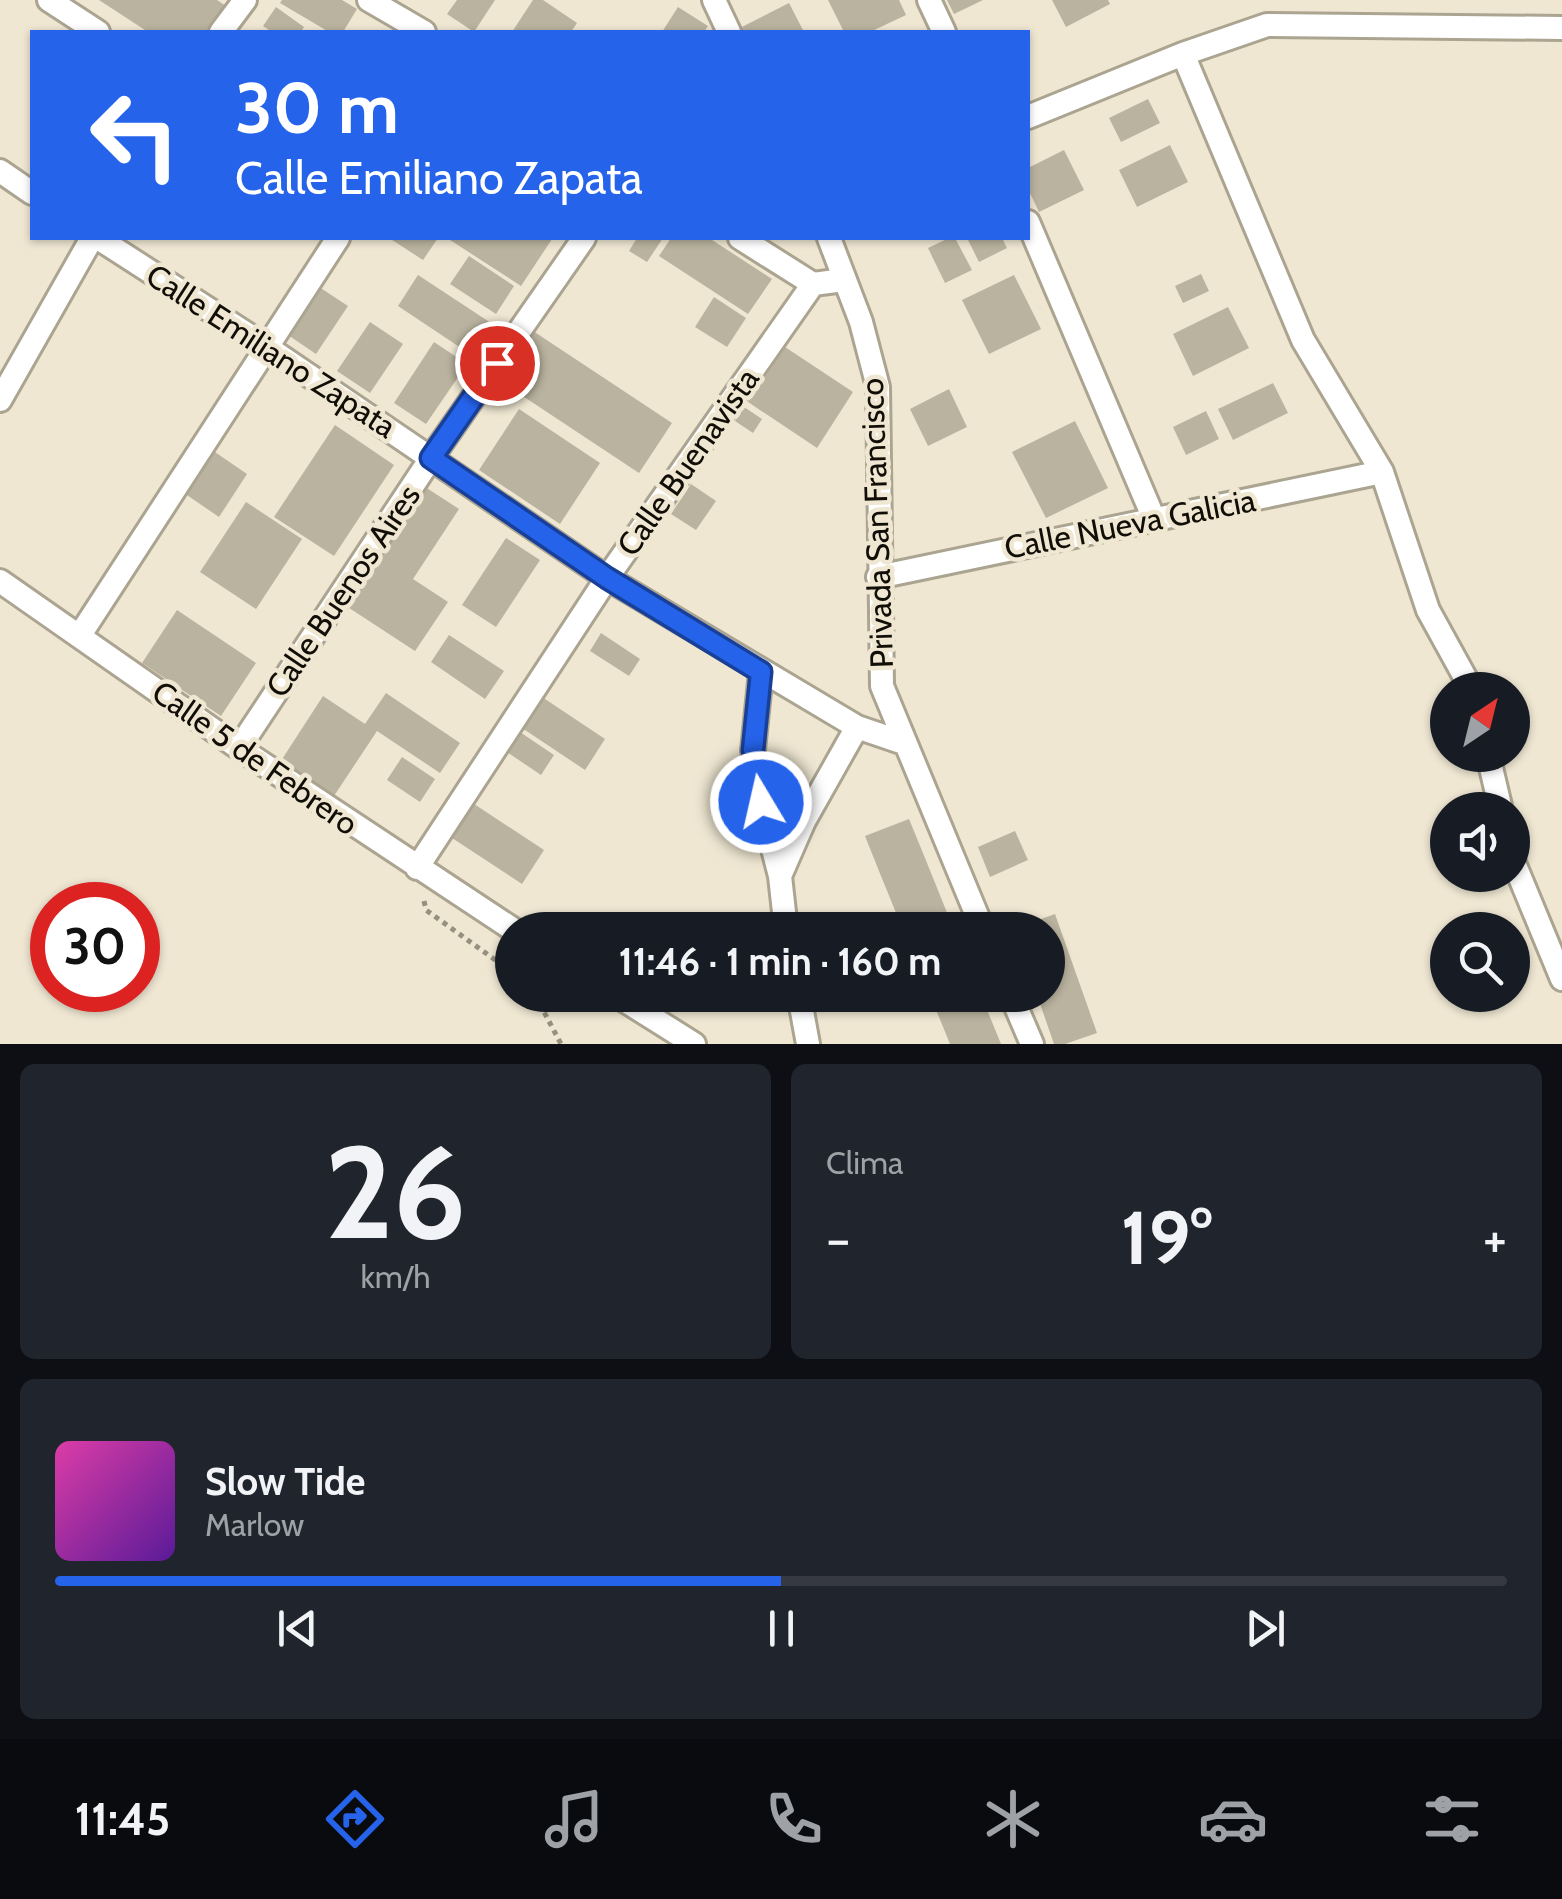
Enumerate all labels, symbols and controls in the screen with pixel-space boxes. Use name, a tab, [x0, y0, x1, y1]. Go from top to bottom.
text: 30 m	[235, 65, 399, 151]
icon: left	[70, 70, 200, 200]
text: Calle Emiliano Zapata	[235, 151, 643, 205]
street label: Calle Emiliano Zapata	[139, 255, 404, 446]
pin	[455, 321, 540, 406]
icon: arrive	[470, 336, 525, 391]
street label: Calle Buenavista	[608, 360, 767, 563]
street label: Privada San Francisco	[852, 377, 901, 669]
street label: Calle Buenos Aires	[257, 477, 428, 704]
street label: Calle Nueva Galicia	[1001, 480, 1259, 567]
street label: Calle 5 de Febrero	[145, 672, 366, 843]
north arrow	[1430, 672, 1530, 772]
map controls	[1430, 672, 1530, 1012]
position arrow	[709, 750, 813, 854]
button: sound	[1430, 792, 1530, 892]
speed limit sign: 30	[30, 882, 160, 1012]
button: search	[1430, 912, 1530, 1012]
text: 11:46 · 1 min · 160 m	[619, 938, 941, 985]
text: 26	[325, 1113, 466, 1271]
text: Clima	[826, 1143, 903, 1182]
text: 19°	[1121, 1192, 1212, 1283]
text: −	[826, 1205, 850, 1272]
text: +	[1483, 1205, 1507, 1272]
text: km/h	[360, 1257, 431, 1296]
text: Slow Tide	[205, 1458, 365, 1505]
text: Marlow	[205, 1505, 304, 1544]
icon: previous	[270, 1601, 325, 1656]
icon: pause	[754, 1601, 809, 1656]
icon: next	[1238, 1601, 1293, 1656]
icon: directions	[320, 1784, 390, 1854]
icon: music	[539, 1784, 609, 1854]
icon: phone	[759, 1784, 829, 1854]
icon: climate	[978, 1784, 1048, 1854]
icon: car	[1198, 1784, 1268, 1854]
icon: filters	[1417, 1784, 1487, 1854]
text: 11:45	[75, 1792, 170, 1846]

